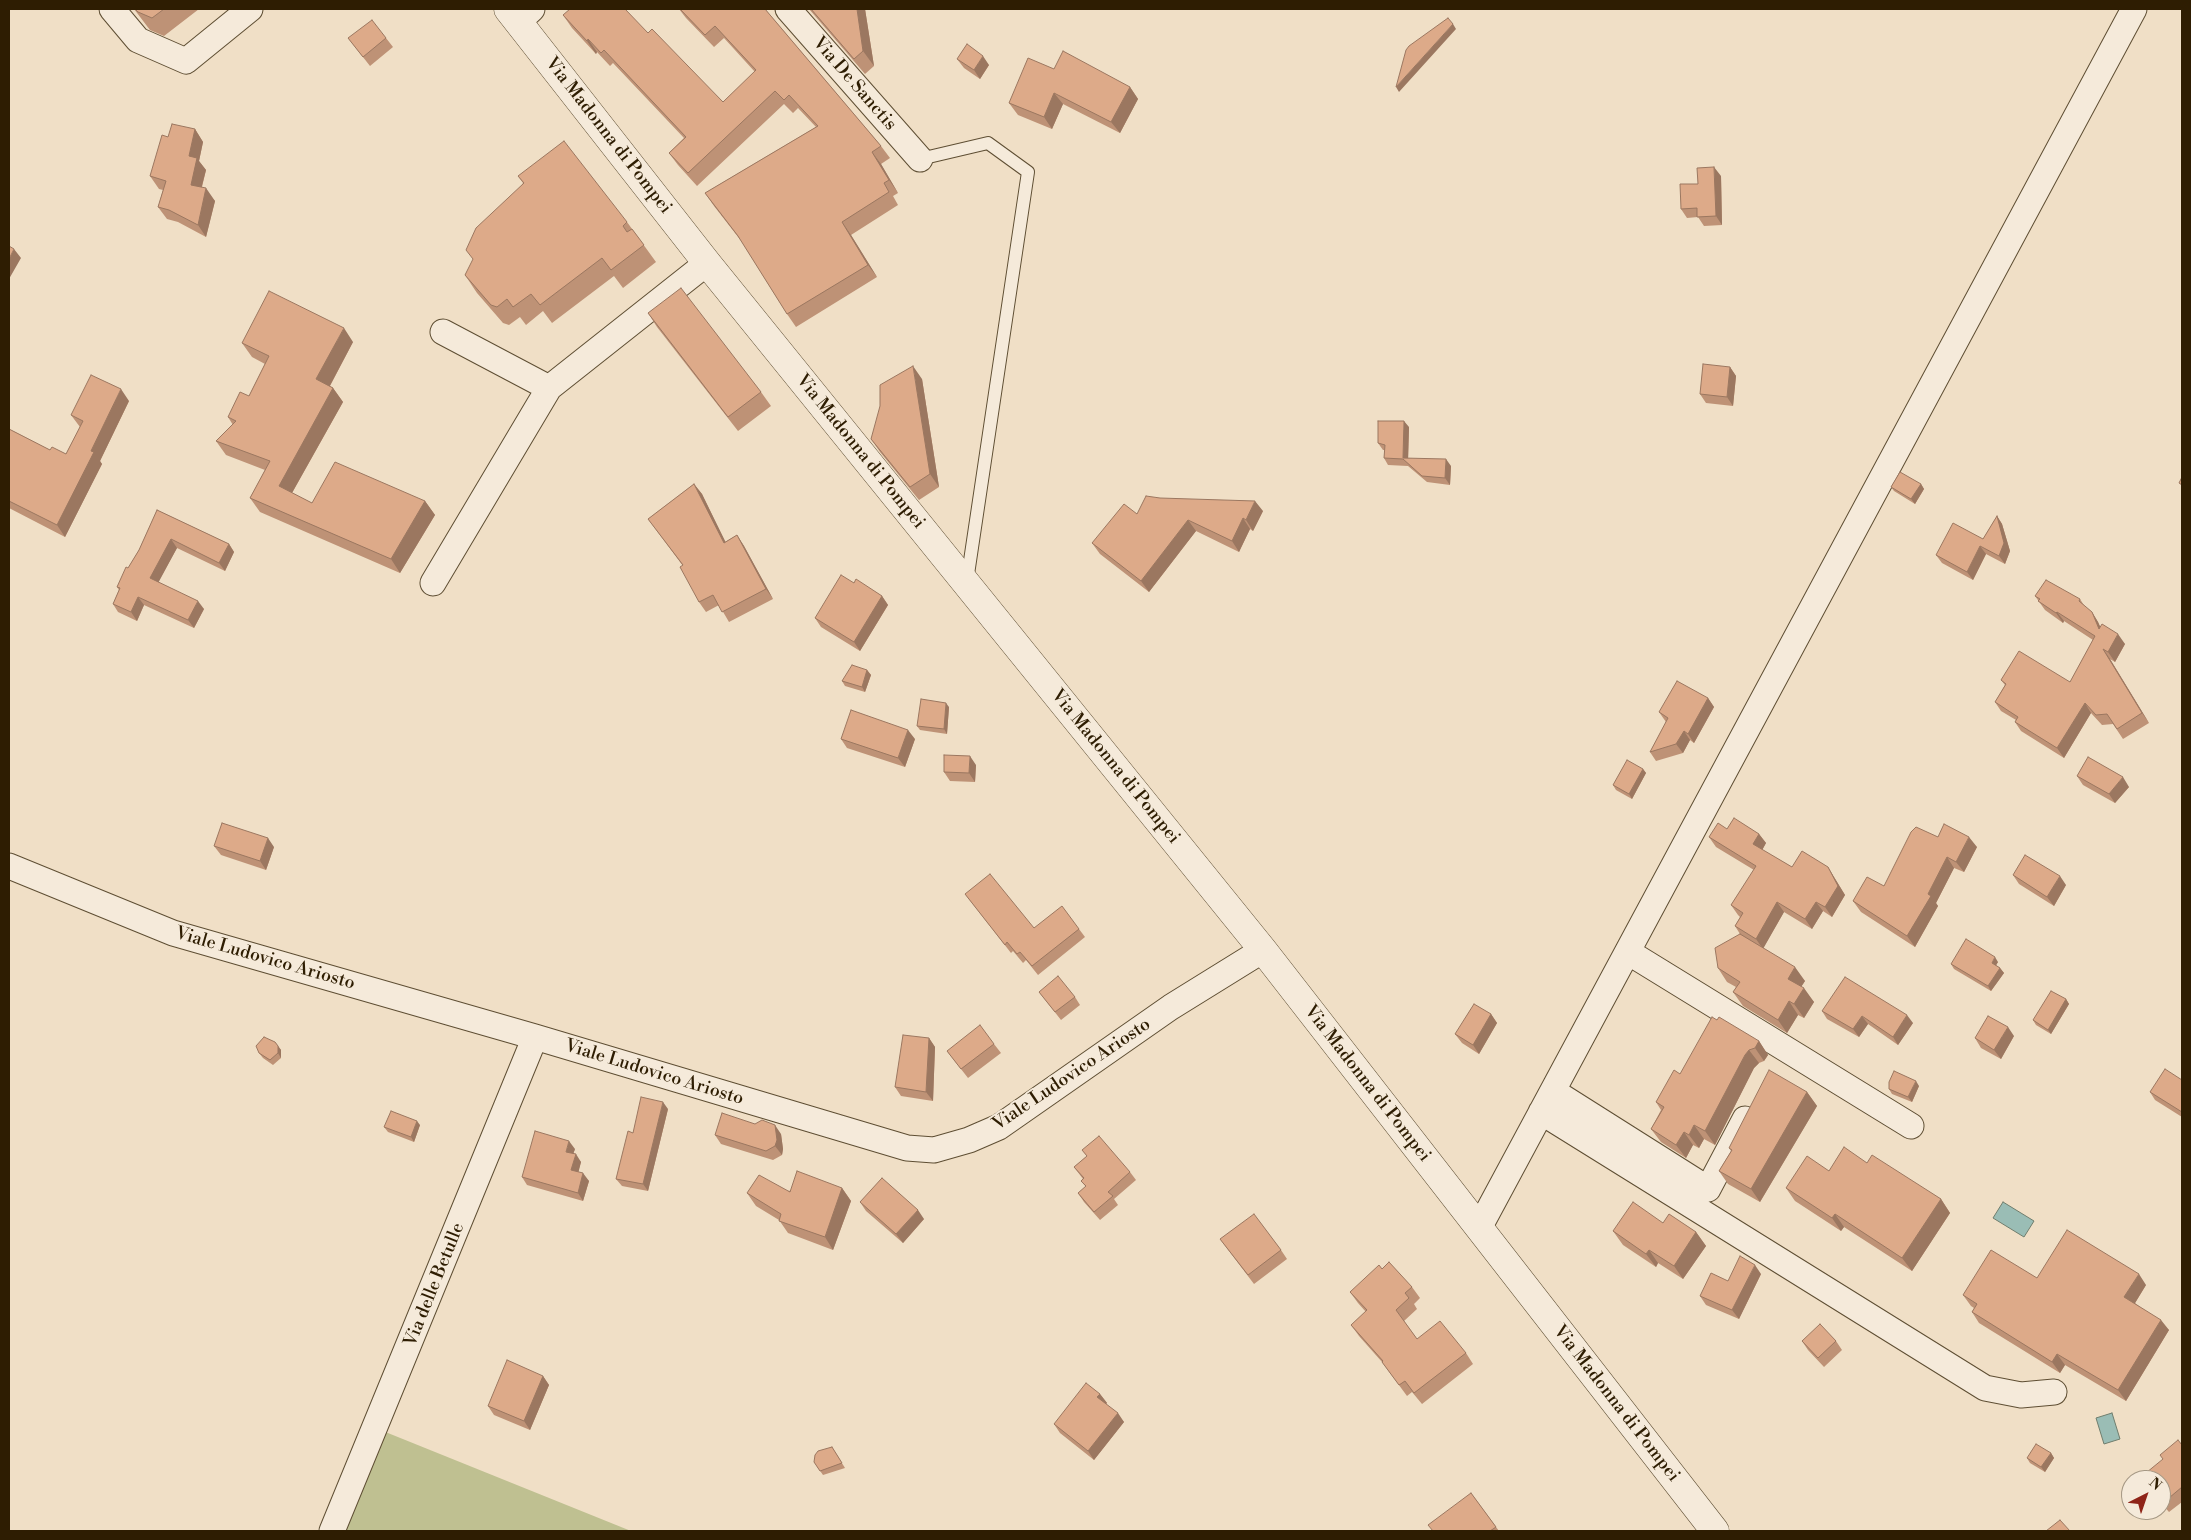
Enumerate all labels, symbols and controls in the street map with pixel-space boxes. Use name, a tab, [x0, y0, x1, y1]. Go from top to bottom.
street label: Via De Sanctis	[808, 33, 900, 135]
street label: Via Madonna di Pompei	[540, 54, 676, 218]
street label: Via Madonna di Pompei	[791, 370, 929, 534]
street label: Via Madonna di Pompei	[1046, 685, 1184, 849]
street label: Viale Ludovico Ariosto	[173, 923, 357, 995]
street label: Via Madonna di Pompei	[1299, 1002, 1435, 1166]
street label: Viale Ludovico Ariosto	[989, 1014, 1155, 1136]
street label: Viale Ludovico Ariosto	[562, 1036, 746, 1110]
street label: Via delle Betulle	[400, 1220, 470, 1350]
street label: Via Madonna di Pompei	[1548, 1322, 1684, 1486]
north arrow	[2121, 1470, 2171, 1520]
text: N	[2145, 1474, 2165, 1495]

